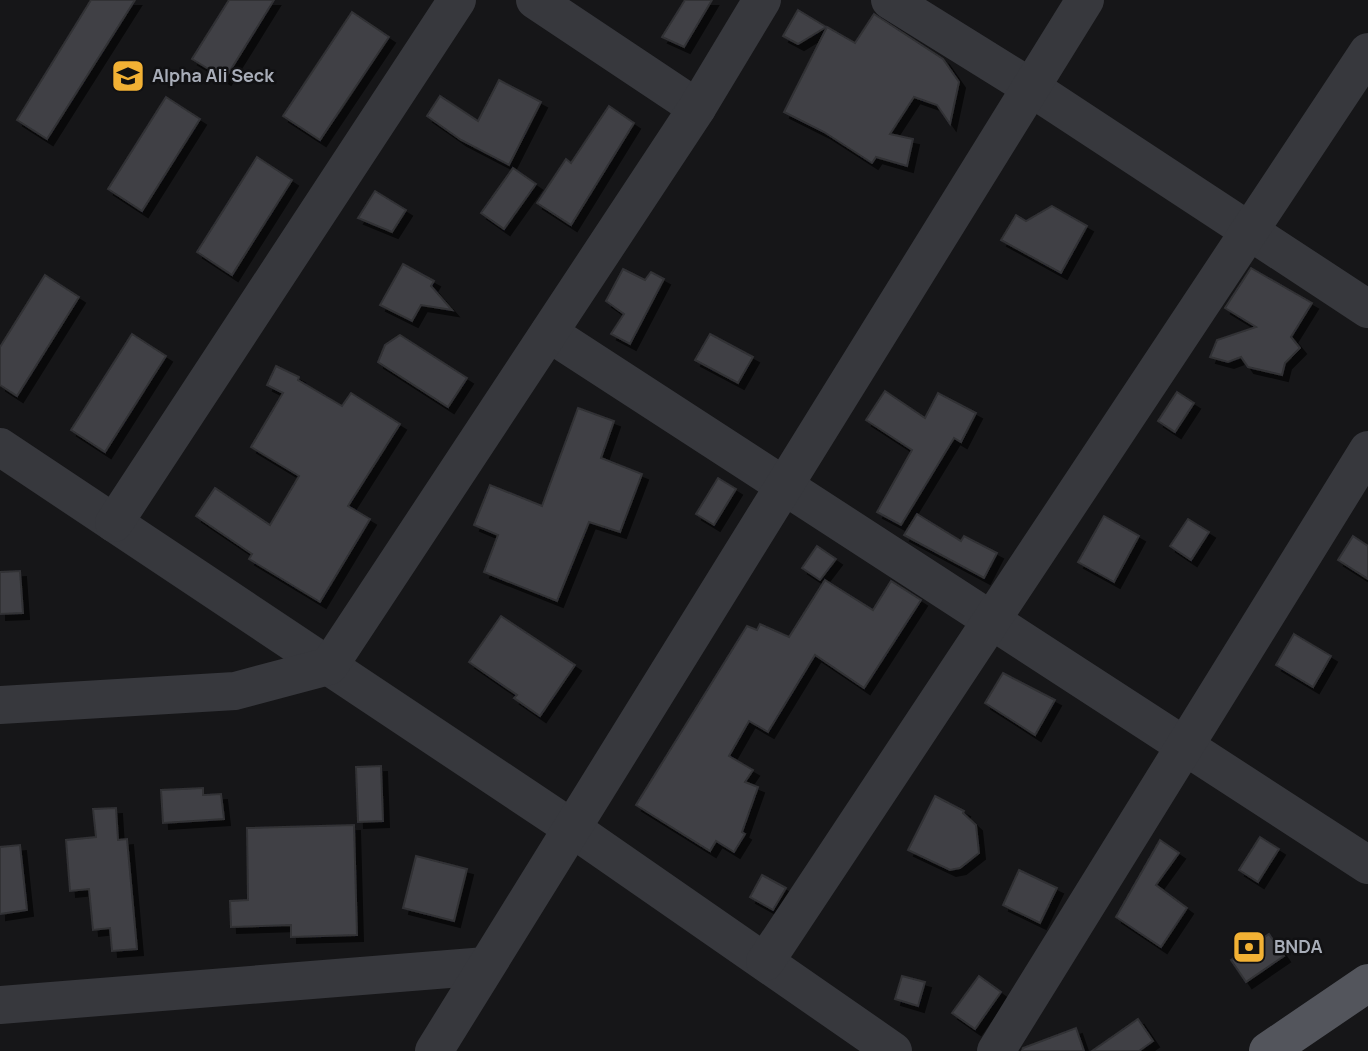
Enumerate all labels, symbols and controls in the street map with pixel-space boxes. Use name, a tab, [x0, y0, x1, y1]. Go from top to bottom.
school or university icon: Alpha Ali Seck	[109, 57, 147, 95]
place label: Alpha Ali Seck	[152, 63, 275, 87]
bank icon: BNDA	[1230, 928, 1268, 966]
place label: BNDA	[1274, 934, 1323, 958]

